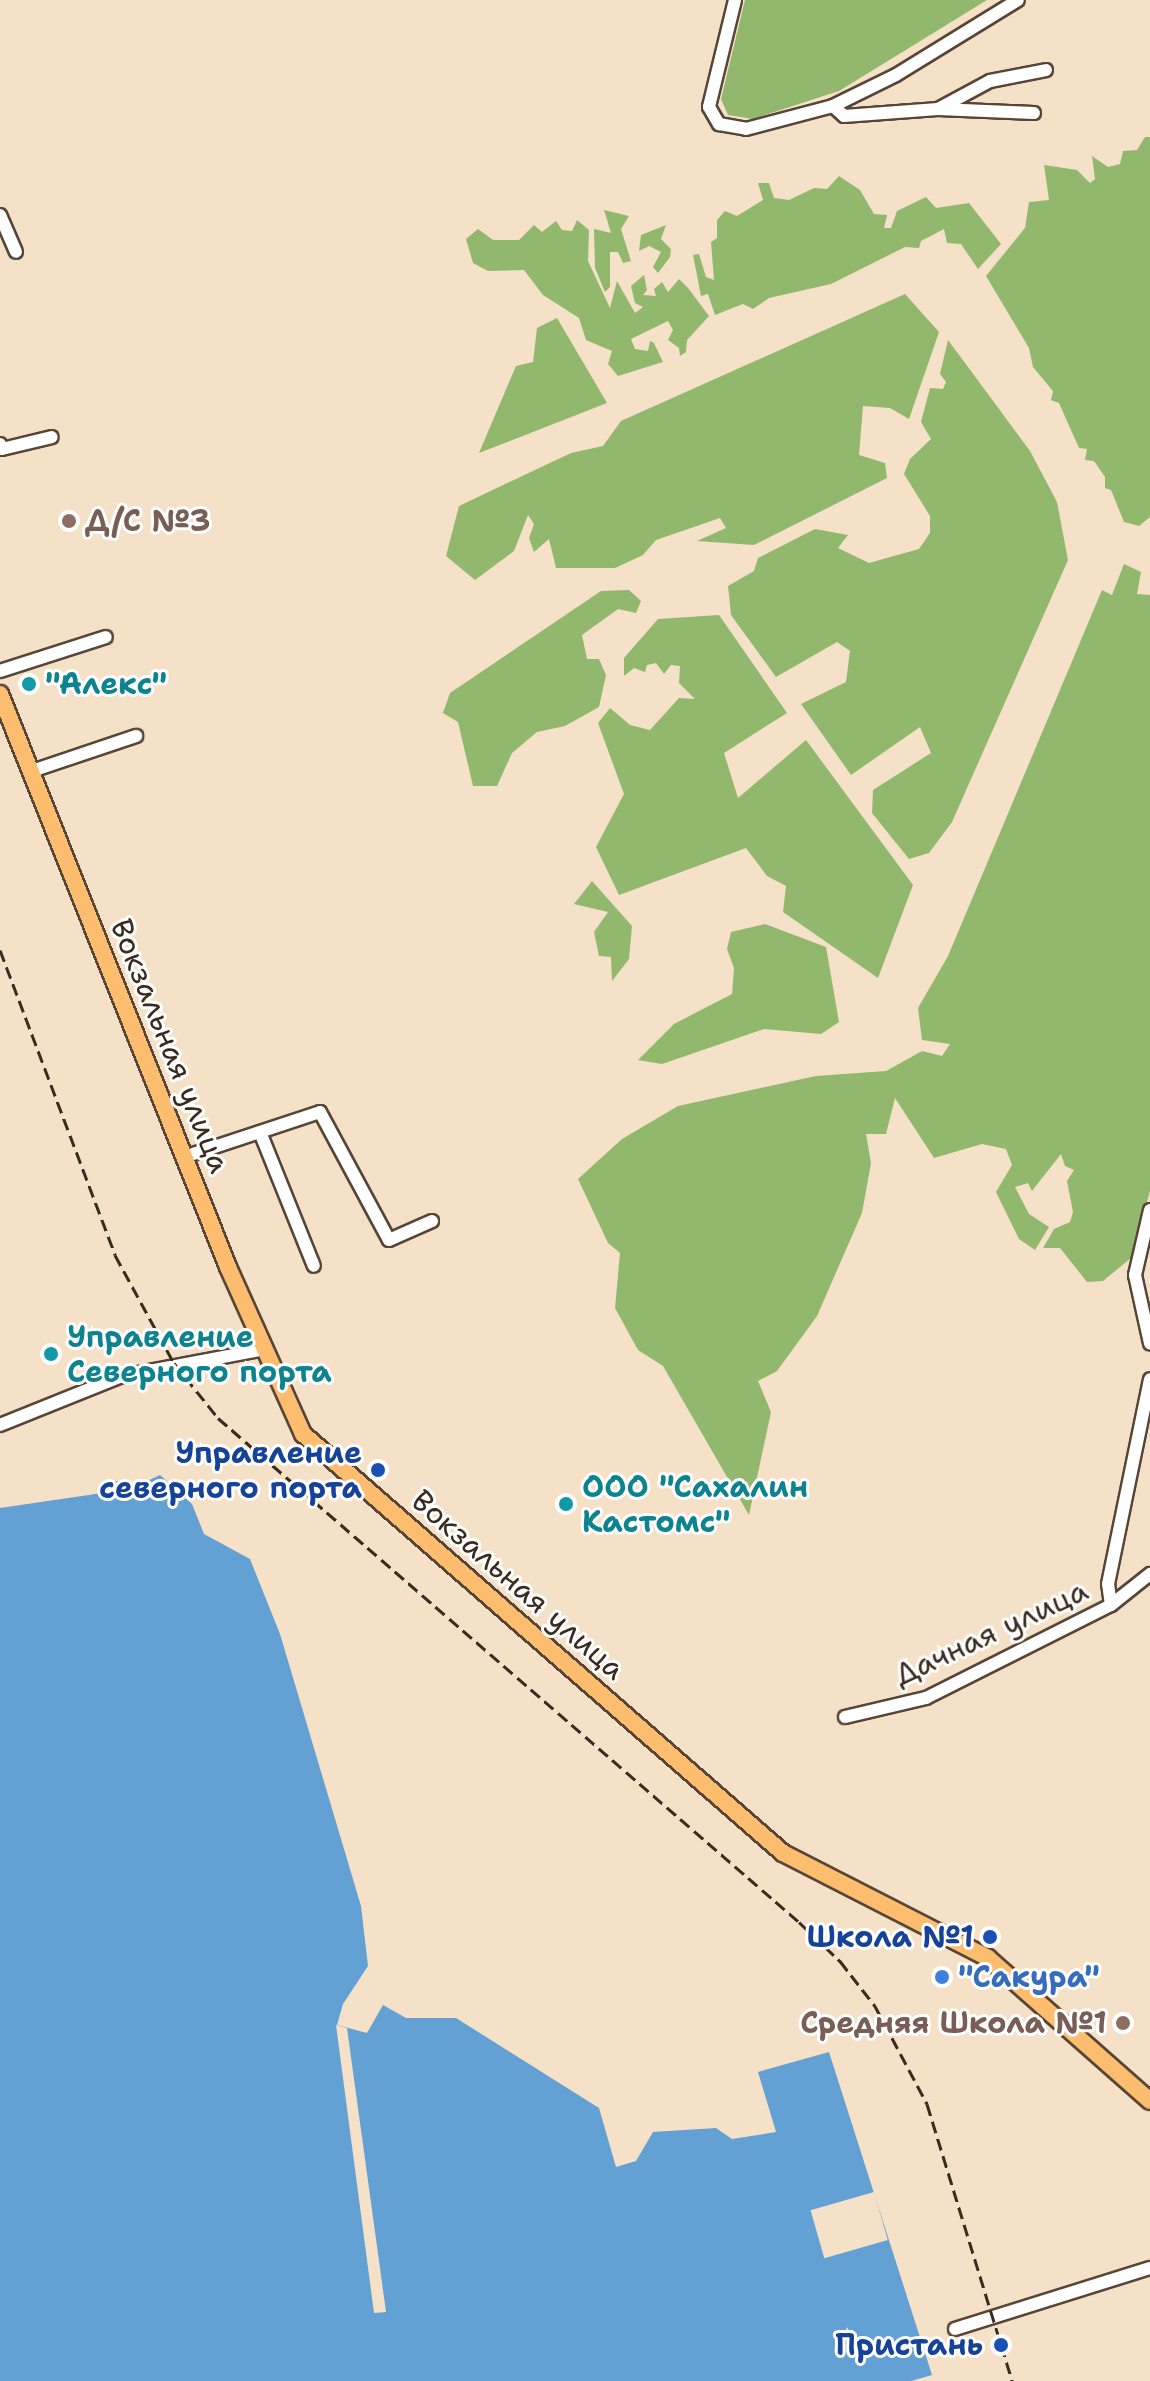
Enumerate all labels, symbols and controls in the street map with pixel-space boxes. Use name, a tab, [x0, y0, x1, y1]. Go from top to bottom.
place label: Д/С №3	[85, 503, 210, 539]
marker: Д/С №3	[60, 512, 78, 530]
place label: "Алекс"	[45, 666, 167, 702]
marker: "Алекс"	[20, 675, 38, 693]
street label: Вокзальная улица	[103, 914, 237, 1178]
place label: Управление Северного порта	[67, 1319, 332, 1390]
marker: Управление Северного порта	[42, 1345, 60, 1363]
place label: Управление северного порта	[99, 1435, 362, 1506]
marker: Управление северного порта	[369, 1461, 387, 1479]
place label: ООО "Сахалин Кастомс"	[582, 1469, 808, 1540]
street label: Вокзальная улица	[404, 1483, 632, 1687]
marker: ООО "Сахалин Кастомс"	[557, 1495, 575, 1513]
street label: Дачная улица	[888, 1572, 1094, 1694]
place label: Школа №1	[807, 1919, 974, 1955]
marker: Школа №1	[981, 1928, 999, 1946]
place label: "Сакура"	[958, 1959, 1100, 1995]
marker: "Сакура"	[933, 1968, 951, 1986]
place label: Средняя Школа №1	[800, 2005, 1107, 2041]
marker: Средняя Школа №1	[1114, 2014, 1132, 2032]
place label: Пристань	[835, 2327, 983, 2363]
marker: Пристань	[990, 2334, 1012, 2356]

